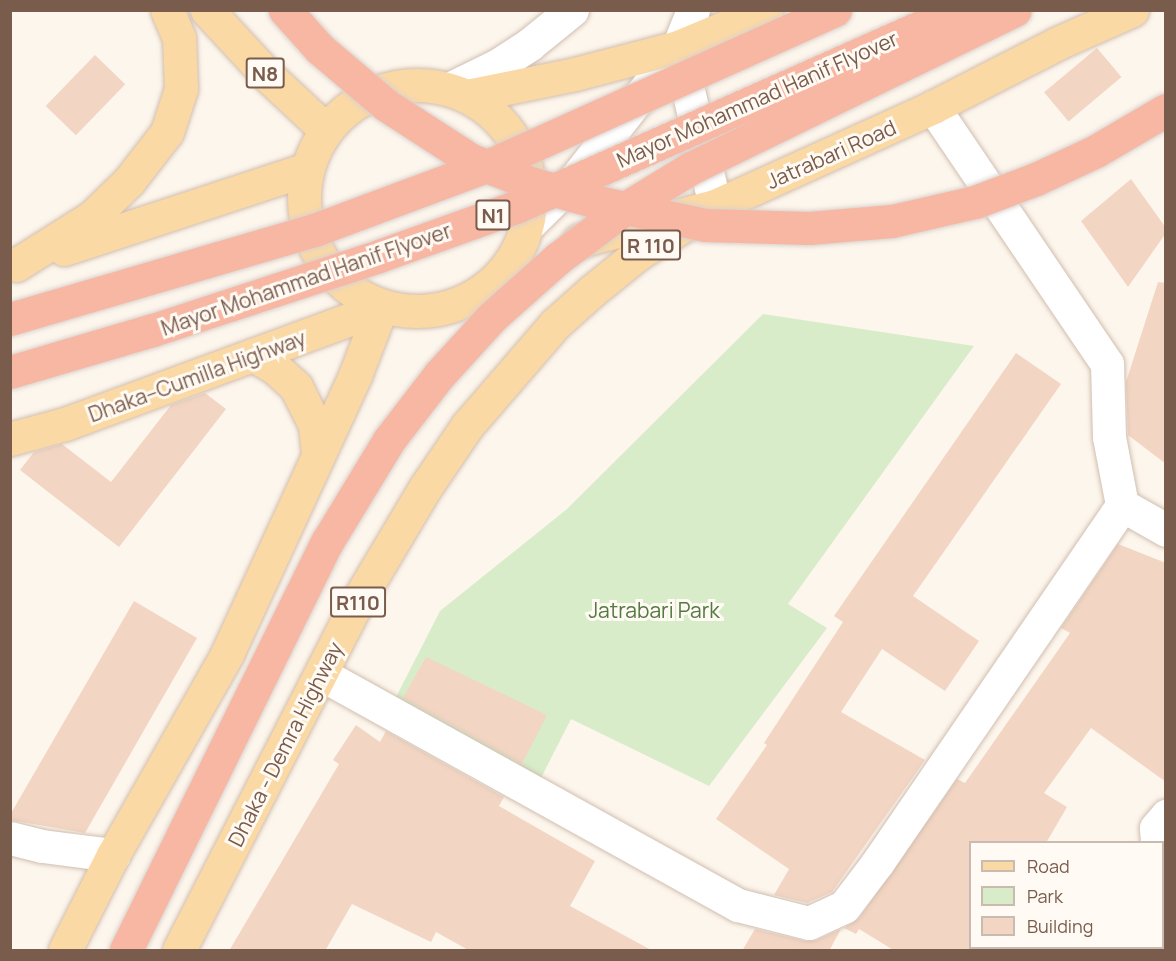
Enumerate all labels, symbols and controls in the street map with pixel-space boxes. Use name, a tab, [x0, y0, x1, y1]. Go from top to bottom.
street label: Mayor Mohammad Hanif Flyover	[613, 25, 901, 173]
road number: N8	[246, 56, 284, 90]
street label: Jatrabari Road	[762, 114, 900, 194]
road number: N1	[475, 198, 511, 232]
street label: Mayor Mohammad Hanif Flyover	[158, 217, 454, 341]
road number: R 110	[621, 228, 681, 262]
street label: Dhaka–Cumilla Highway	[85, 325, 309, 427]
road number: R110	[330, 585, 386, 619]
park label: Jatrabari Park	[588, 597, 720, 623]
street label: Dhaka - Demra Highway	[222, 638, 348, 850]
legend	[969, 841, 1164, 949]
text: Road	[1027, 854, 1070, 878]
text: Park	[1027, 884, 1063, 908]
text: Building	[1027, 914, 1093, 938]

